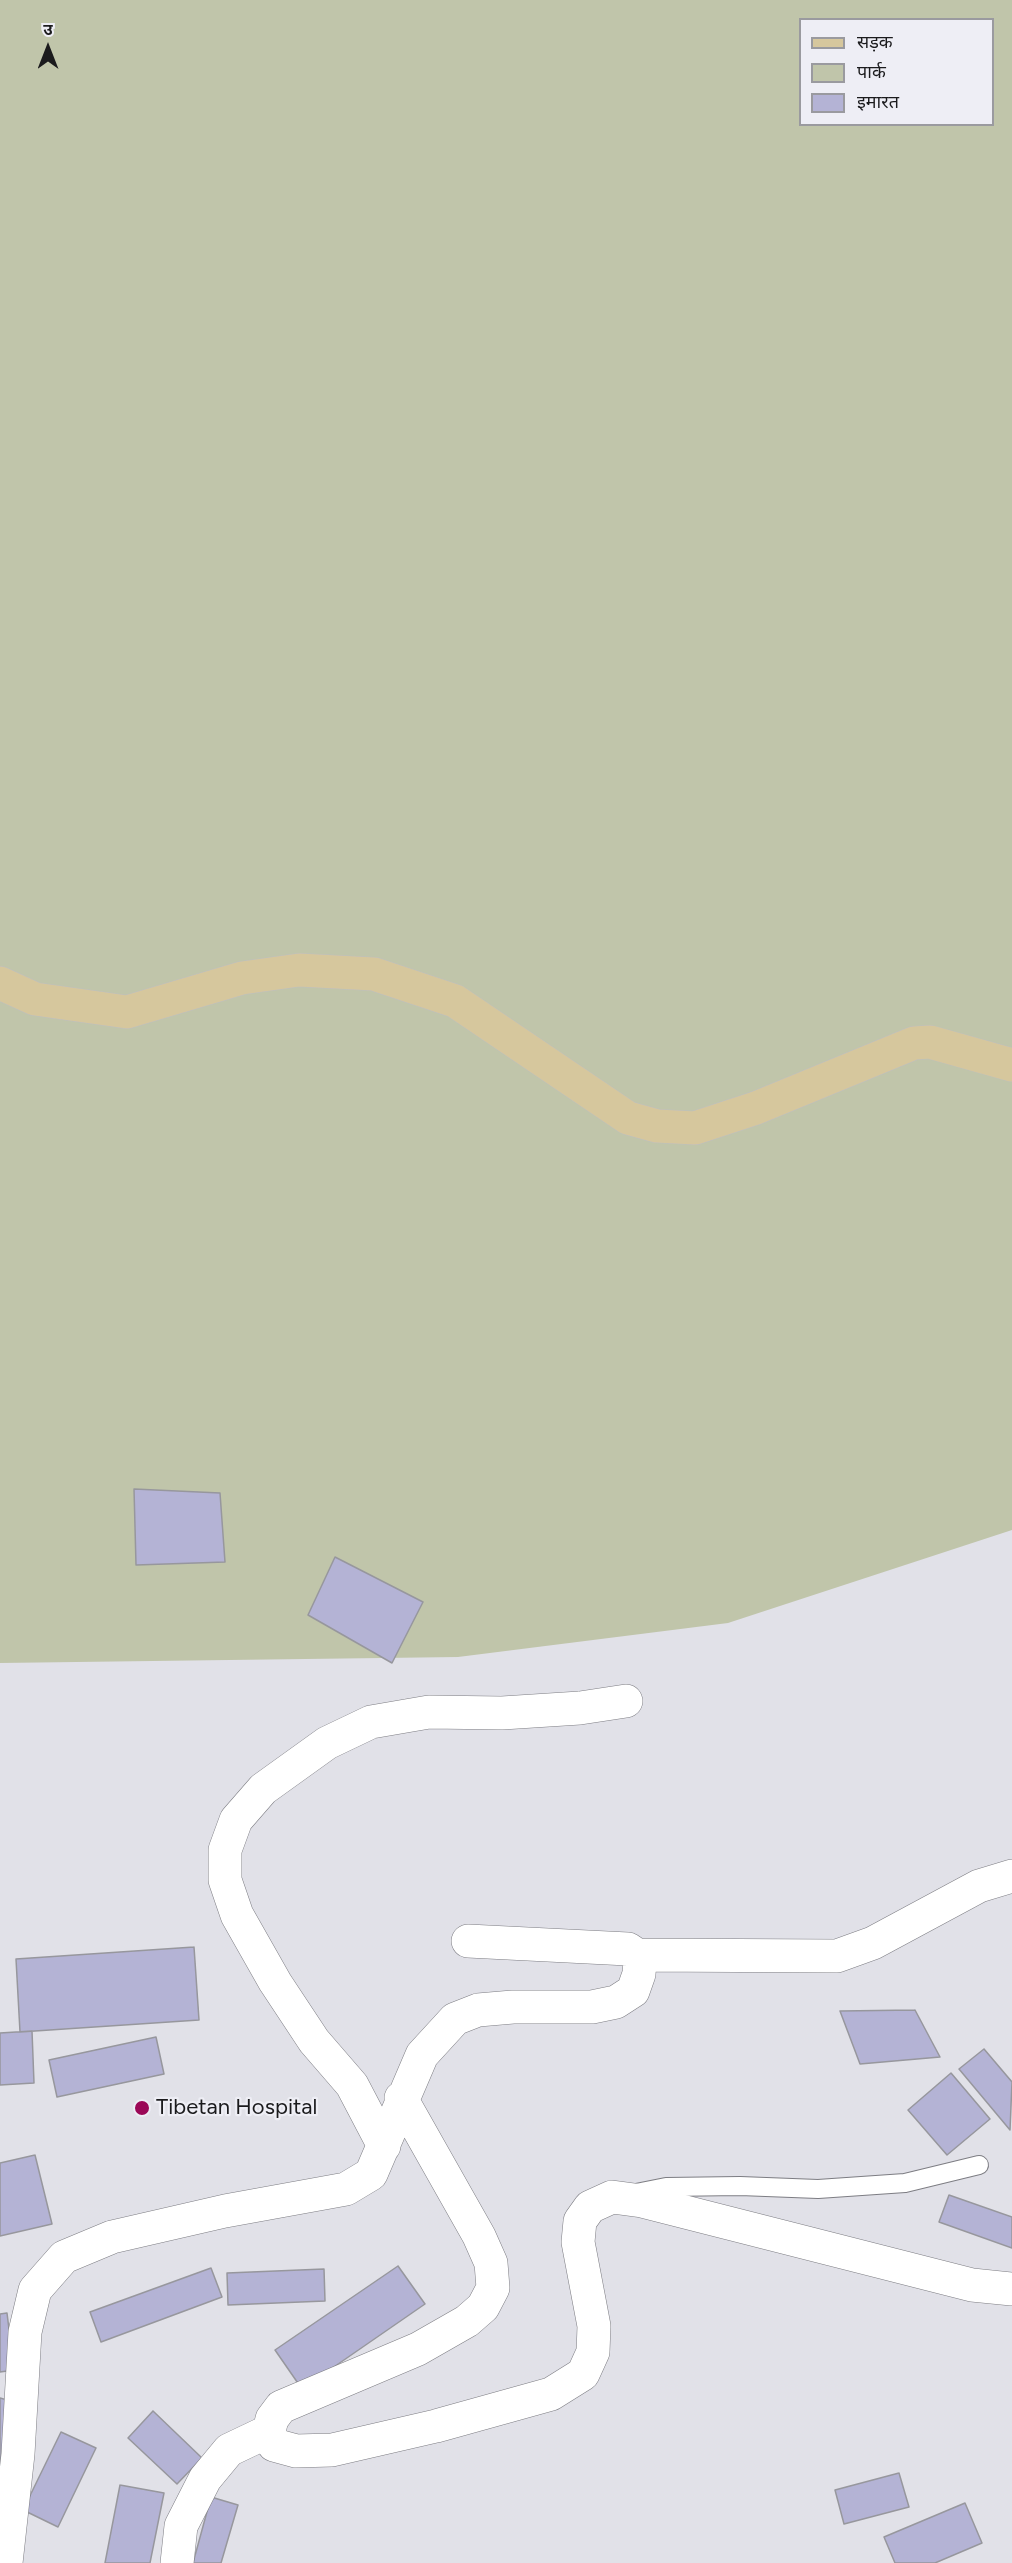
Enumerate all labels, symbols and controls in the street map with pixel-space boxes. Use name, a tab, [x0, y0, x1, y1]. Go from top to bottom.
north arrow	[18, 18, 78, 78]
legend	[799, 18, 994, 126]
text: उ	[43, 20, 53, 39]
text: सड़क	[857, 31, 893, 53]
text: पार्क	[857, 61, 886, 83]
text: इमारत	[857, 91, 899, 113]
place label: Tibetan Hospital	[156, 2095, 317, 2121]
marker: Tibetan Hospital	[133, 2099, 151, 2117]

